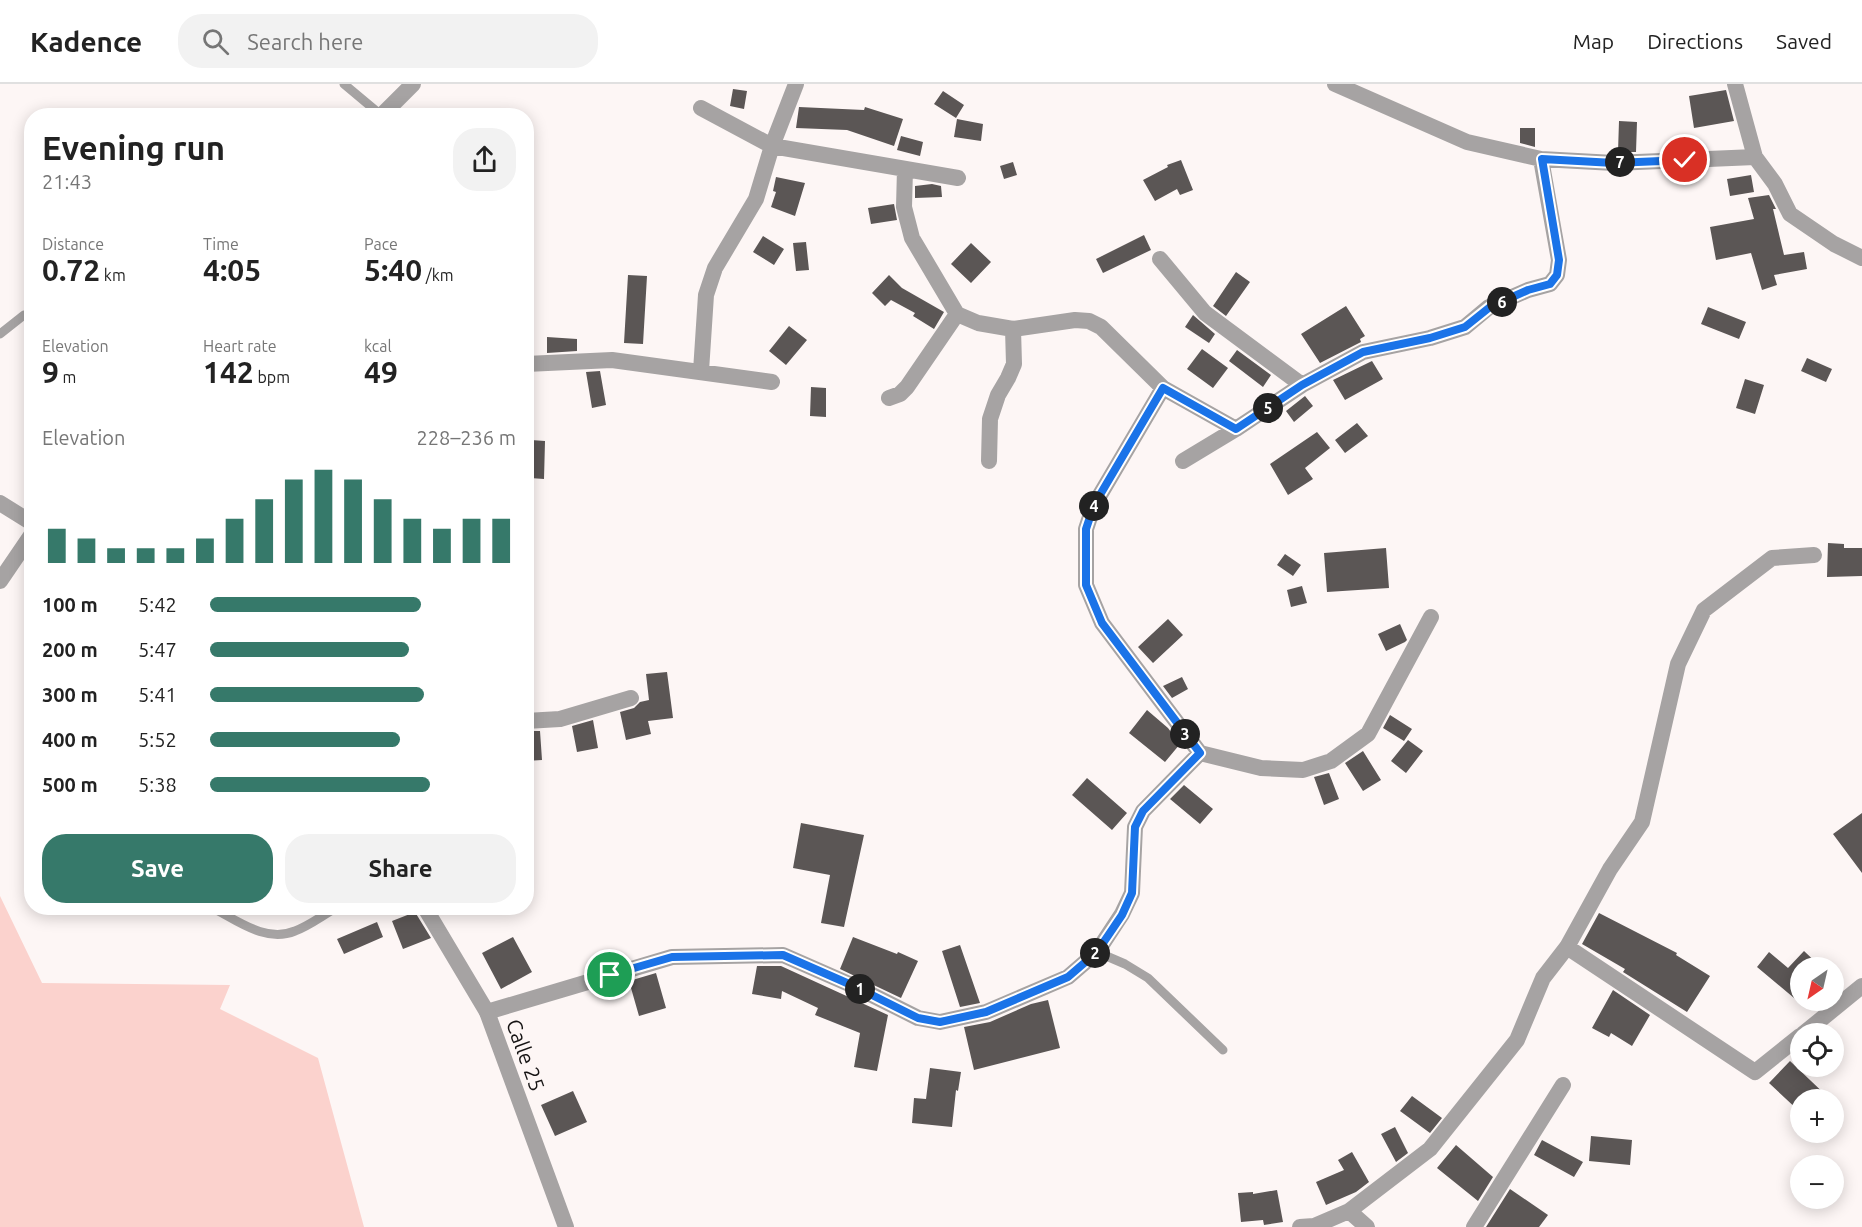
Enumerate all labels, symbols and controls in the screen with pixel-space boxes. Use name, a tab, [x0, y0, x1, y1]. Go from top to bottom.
search box	[178, 14, 598, 68]
icon: search	[199, 25, 232, 58]
text: Kadence	[30, 26, 142, 57]
text: Search here	[247, 29, 364, 54]
text: Map	[1573, 29, 1614, 53]
text: Directions	[1647, 29, 1743, 53]
text: Saved	[1776, 29, 1832, 53]
button: share	[453, 128, 516, 191]
text: Evening run	[42, 129, 225, 166]
pin	[1659, 134, 1710, 185]
icon: check	[1668, 143, 1701, 176]
pin: 7	[1605, 147, 1635, 177]
text: 7	[1615, 153, 1625, 171]
text: 21:43	[42, 170, 92, 193]
text: Distance	[42, 235, 104, 253]
text: Time	[203, 235, 239, 253]
text: Pace	[364, 235, 398, 253]
text: 0.72	[42, 253, 100, 287]
text: 4:05	[203, 253, 261, 287]
text: 5:40	[364, 253, 422, 287]
text: km	[100, 266, 126, 284]
text: /km	[422, 266, 454, 284]
pin: 6	[1487, 287, 1517, 317]
text: 6	[1497, 293, 1507, 311]
text: Elevation	[42, 337, 109, 355]
text: Heart rate	[203, 337, 277, 355]
text: kcal	[364, 337, 392, 355]
text: 9	[42, 355, 59, 389]
text: 142	[203, 355, 254, 389]
text: 49	[364, 355, 398, 389]
text: m	[59, 368, 76, 386]
text: bpm	[254, 368, 290, 386]
pin: 5	[1253, 393, 1283, 423]
text: 5	[1263, 399, 1273, 417]
text: Elevation	[42, 426, 125, 449]
text: 228–236 m	[417, 426, 516, 449]
pin: 4	[1079, 491, 1109, 521]
text: 4	[1089, 497, 1099, 515]
text: 100 m	[42, 593, 98, 616]
text: 5:42	[138, 593, 177, 616]
text: 200 m	[42, 638, 98, 661]
text: 5:47	[138, 638, 177, 661]
text: 300 m	[42, 683, 98, 706]
text: 5:41	[138, 683, 177, 706]
pin: 3	[1170, 719, 1200, 749]
text: 3	[1180, 725, 1190, 743]
text: 400 m	[42, 728, 98, 751]
text: 5:52	[138, 728, 177, 751]
text: 500 m	[42, 773, 98, 796]
text: 5:38	[138, 773, 177, 796]
button: Save	[42, 834, 273, 903]
button: Share	[285, 834, 516, 903]
pin: 2	[1080, 938, 1110, 968]
text: 2	[1090, 944, 1100, 962]
pin	[584, 949, 635, 1000]
north arrow	[1790, 957, 1844, 1011]
map controls	[1790, 957, 1844, 1209]
icon: arrive	[593, 958, 626, 991]
pin: 1	[845, 974, 875, 1004]
text: 1	[855, 980, 865, 998]
street label: Calle 25	[502, 1016, 550, 1094]
button: locate	[1790, 1023, 1844, 1077]
button: +	[1790, 1089, 1844, 1143]
button: −	[1790, 1155, 1844, 1209]

